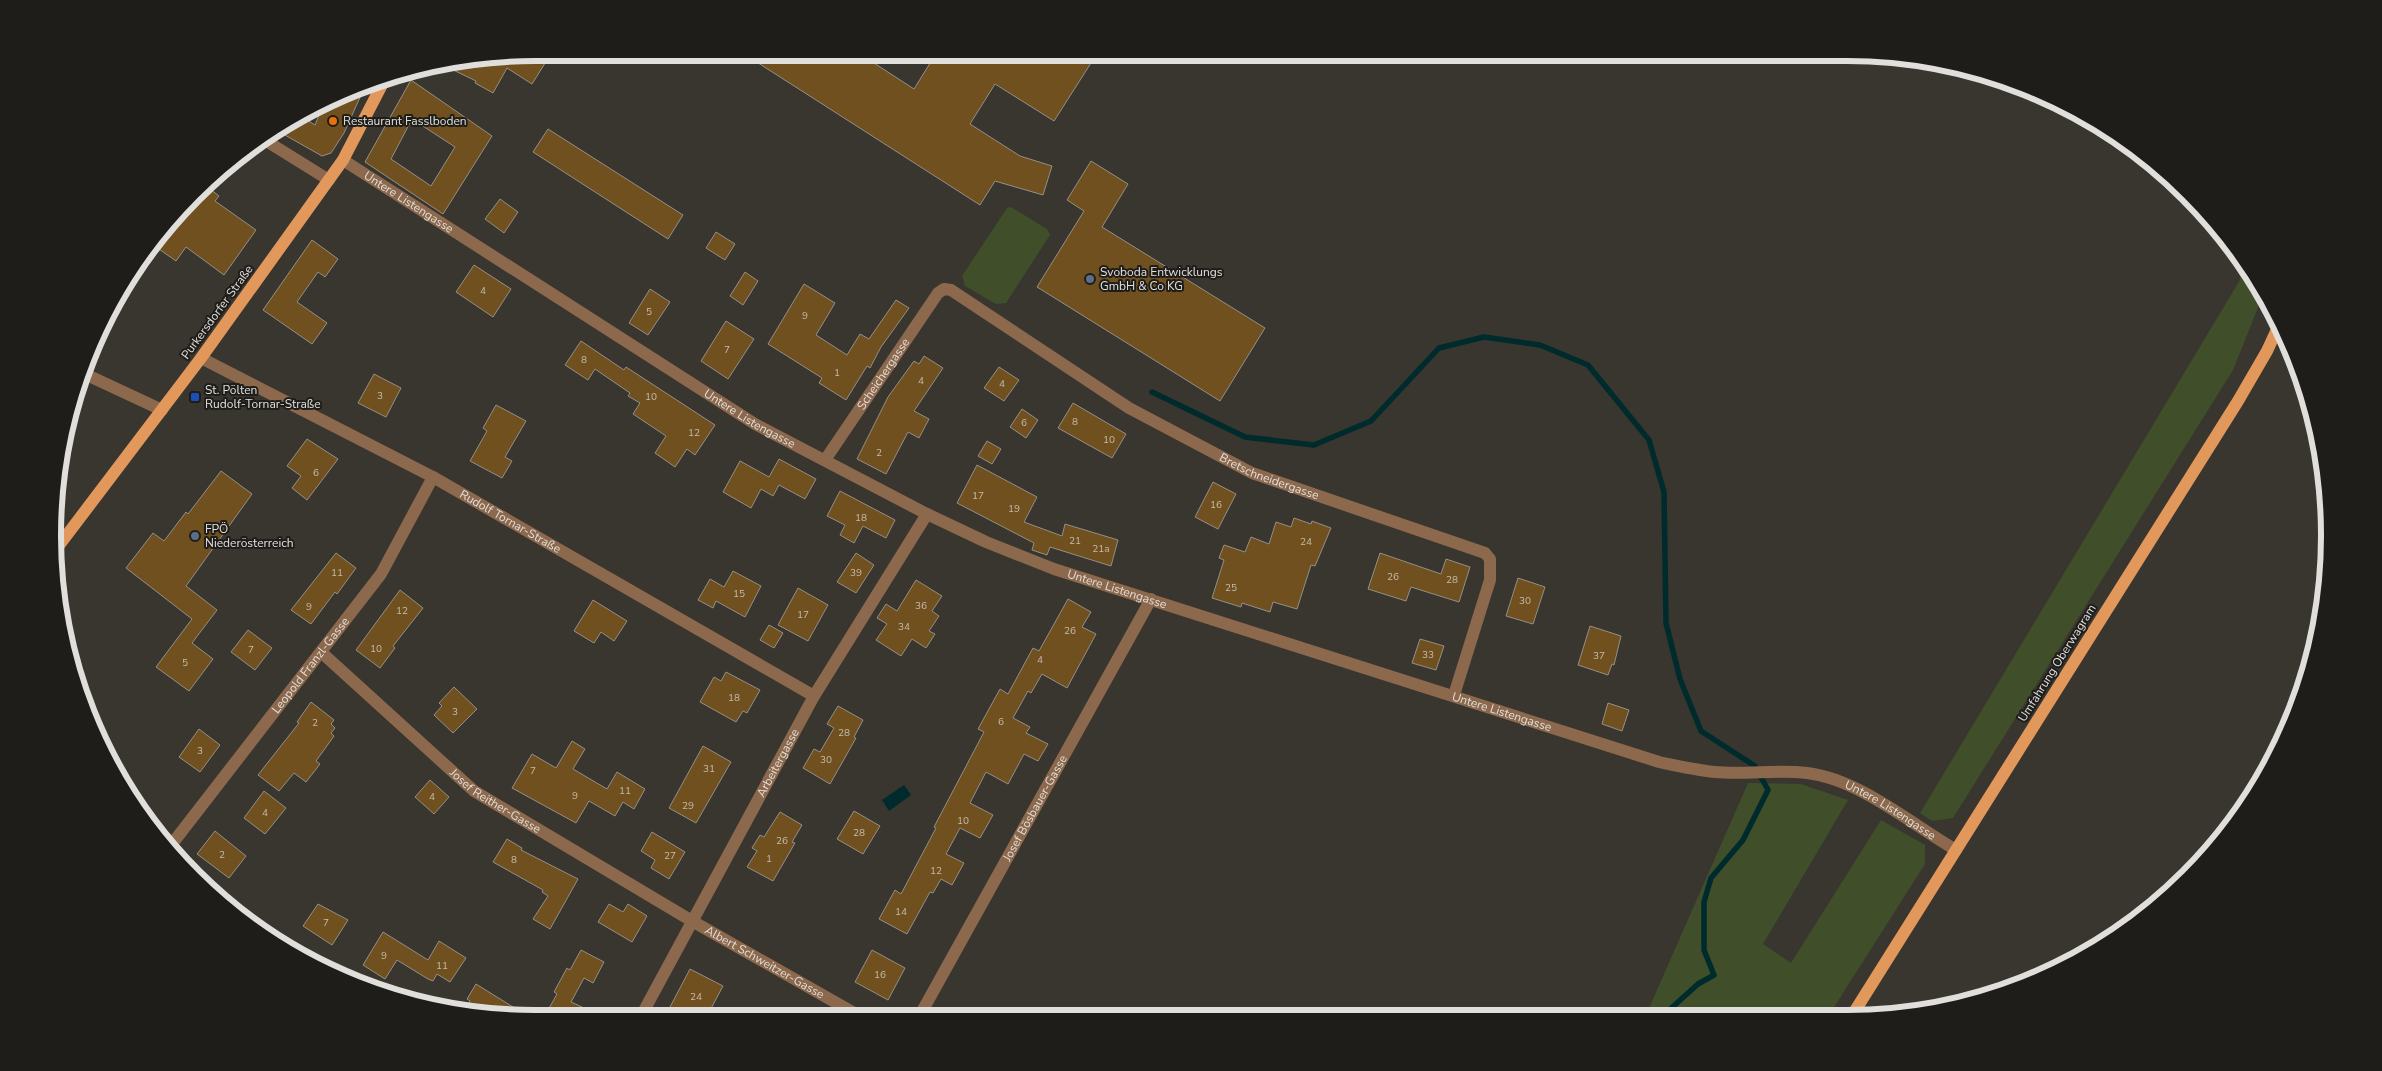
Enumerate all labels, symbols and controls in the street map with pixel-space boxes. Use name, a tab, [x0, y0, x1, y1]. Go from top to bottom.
place label: Restaurant Fasslboden	[343, 113, 467, 129]
marker: Restaurant Fasslboden	[327, 115, 339, 127]
street label: Untere Listengasse	[361, 167, 457, 237]
street label: Purkersdorfer Straße	[177, 262, 257, 362]
place label: Svoboda Entwicklungs GmbH & Co KG	[1100, 264, 1223, 294]
marker: Svoboda Entwicklungs GmbH & Co KG	[1084, 273, 1096, 285]
house number: 4	[480, 284, 486, 298]
house number: 5	[646, 305, 652, 319]
house number: 9	[802, 309, 808, 323]
street label: Scheichergasse	[853, 335, 913, 413]
house number: 7	[724, 343, 730, 357]
house number: 8	[581, 353, 587, 367]
house number: 1	[834, 366, 840, 380]
house number: 4	[918, 374, 924, 388]
house number: 4	[999, 377, 1005, 391]
place label: St. Pölten Rudolf-Tornar-Straße	[205, 382, 321, 412]
street label: Untere Listengasse	[701, 385, 798, 452]
house number: 3	[377, 389, 383, 403]
house number: 10	[645, 390, 657, 404]
marker: St. Pölten Rudolf-Tornar-Straße	[189, 391, 201, 403]
house number: 8	[1072, 415, 1078, 429]
house number: 6	[1021, 416, 1027, 430]
house number: 12	[688, 426, 700, 440]
house number: 10	[1103, 433, 1115, 447]
house number: 2	[876, 446, 882, 460]
street label: Bretschneidergasse	[1217, 449, 1321, 503]
house number: 6	[313, 466, 319, 480]
street label: Rudolf Tornar-Straße	[457, 486, 564, 557]
house number: 17	[972, 489, 984, 503]
house number: 16	[1210, 498, 1222, 512]
house number: 19	[1008, 502, 1020, 516]
house number: 18	[855, 511, 867, 525]
place label: FPÖ Niederösterreich	[205, 521, 294, 551]
marker: FPÖ Niederösterreich	[189, 530, 201, 542]
house number: 21	[1069, 534, 1081, 548]
house number: 24	[1300, 535, 1312, 549]
house number: 21a	[1092, 542, 1110, 556]
house number: 11	[331, 566, 343, 580]
house number: 39	[850, 566, 862, 580]
street label: Untere Listengasse	[1065, 566, 1169, 612]
house number: 26	[1387, 570, 1399, 584]
house number: 28	[1446, 573, 1458, 587]
house number: 25	[1225, 581, 1237, 595]
house number: 15	[733, 587, 745, 601]
house number: 30	[1519, 594, 1531, 608]
house number: 36	[915, 599, 927, 613]
house number: 9	[306, 600, 312, 614]
street label: Umfahrung Oberwagram	[2014, 601, 2100, 725]
house number: 12	[396, 604, 408, 618]
house number: 17	[797, 608, 809, 622]
street label: Leopold Franzl-Gasse	[268, 614, 353, 717]
house number: 34	[898, 620, 910, 634]
house number: 26	[1064, 624, 1076, 638]
house number: 10	[370, 642, 382, 656]
house number: 7	[248, 643, 254, 657]
house number: 33	[1422, 648, 1434, 662]
house number: 37	[1593, 649, 1605, 663]
house number: 4	[1037, 653, 1043, 667]
house number: 5	[182, 656, 188, 670]
street label: Untere Listengasse	[1450, 688, 1554, 735]
house number: 18	[728, 691, 740, 705]
house number: 3	[452, 705, 458, 719]
house number: 6	[998, 715, 1004, 729]
house number: 2	[312, 716, 318, 730]
street label: Arbeitergasse	[753, 726, 803, 800]
house number: 28	[838, 726, 850, 740]
house number: 3	[197, 744, 203, 758]
street label: Josef Bösbauer-Gasse	[999, 752, 1071, 865]
house number: 30	[820, 753, 832, 767]
house number: 31	[703, 762, 715, 776]
street label: Josef Reither-Gasse	[446, 764, 544, 837]
house number: 7	[530, 764, 536, 778]
street label: Untere Listengasse	[1842, 776, 1939, 843]
house number: 11	[619, 784, 631, 798]
house number: 9	[572, 789, 578, 803]
house number: 4	[429, 790, 435, 804]
house number: 29	[682, 799, 694, 813]
house number: 4	[262, 806, 268, 820]
house number: 10	[957, 814, 969, 828]
house number: 28	[853, 826, 865, 840]
house number: 26	[776, 834, 788, 848]
house number: 2	[219, 848, 225, 862]
house number: 27	[664, 849, 676, 863]
house number: 1	[766, 852, 772, 866]
house number: 8	[511, 853, 517, 867]
house number: 12	[930, 864, 942, 878]
house number: 14	[895, 905, 907, 919]
house number: 7	[323, 916, 329, 930]
street label: Albert Schweitzer-Gasse	[702, 922, 827, 1002]
house number: 9	[381, 949, 387, 963]
house number: 11	[436, 959, 448, 973]
house number: 16	[874, 968, 886, 982]
house number: 24	[690, 990, 702, 1004]

